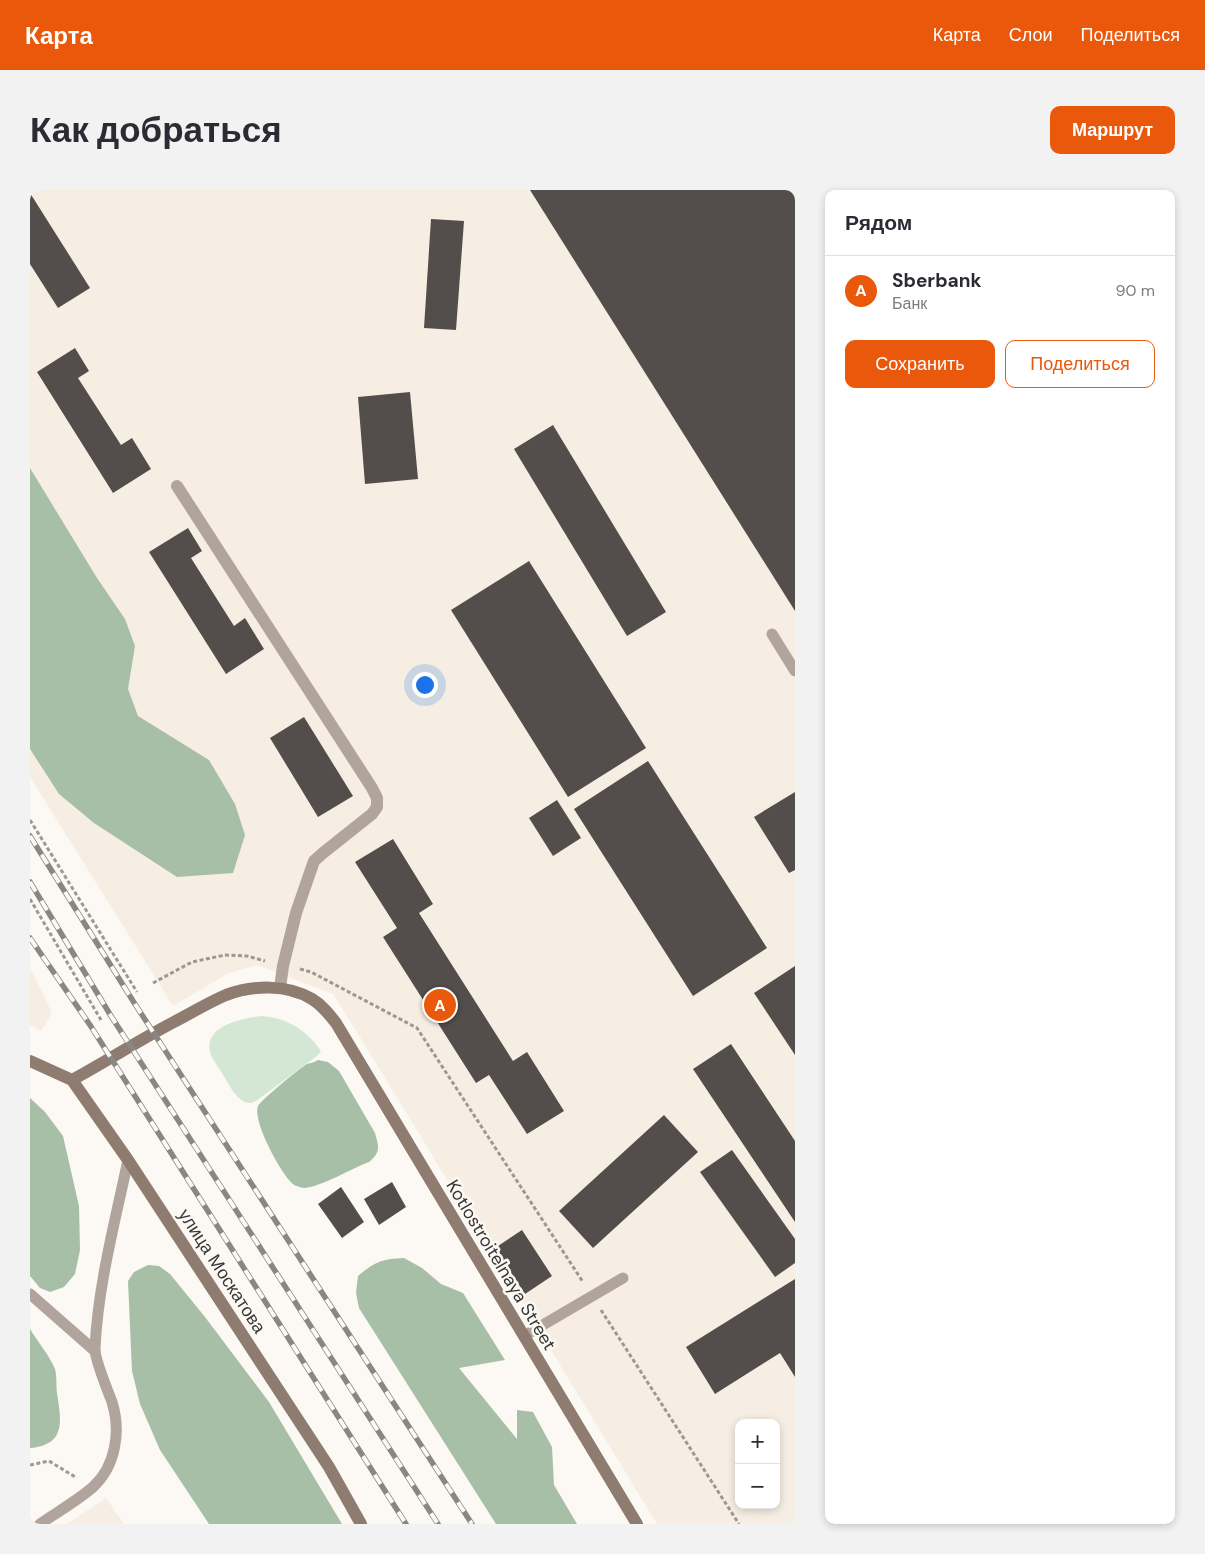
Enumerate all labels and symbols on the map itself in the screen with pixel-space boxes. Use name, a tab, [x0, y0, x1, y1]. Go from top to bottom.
your location	[412, 672, 438, 698]
pin: A	[424, 986, 456, 1024]
street label: Kotlostroitelnaya Street	[441, 1175, 561, 1355]
street label: улица Москатова	[173, 1204, 272, 1339]

